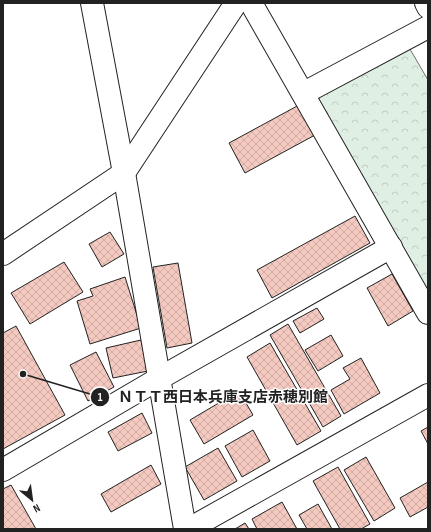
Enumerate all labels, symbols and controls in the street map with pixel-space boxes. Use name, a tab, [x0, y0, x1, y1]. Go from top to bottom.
callout: ＮＴＴ西日本兵庫支店赤穂別館	[90, 384, 336, 411]
text: ＮＴＴ西日本兵庫支店赤穂別館	[118, 388, 328, 407]
text: 1	[98, 390, 103, 405]
north arrow	[12, 480, 52, 520]
text: N	[31, 501, 42, 515]

